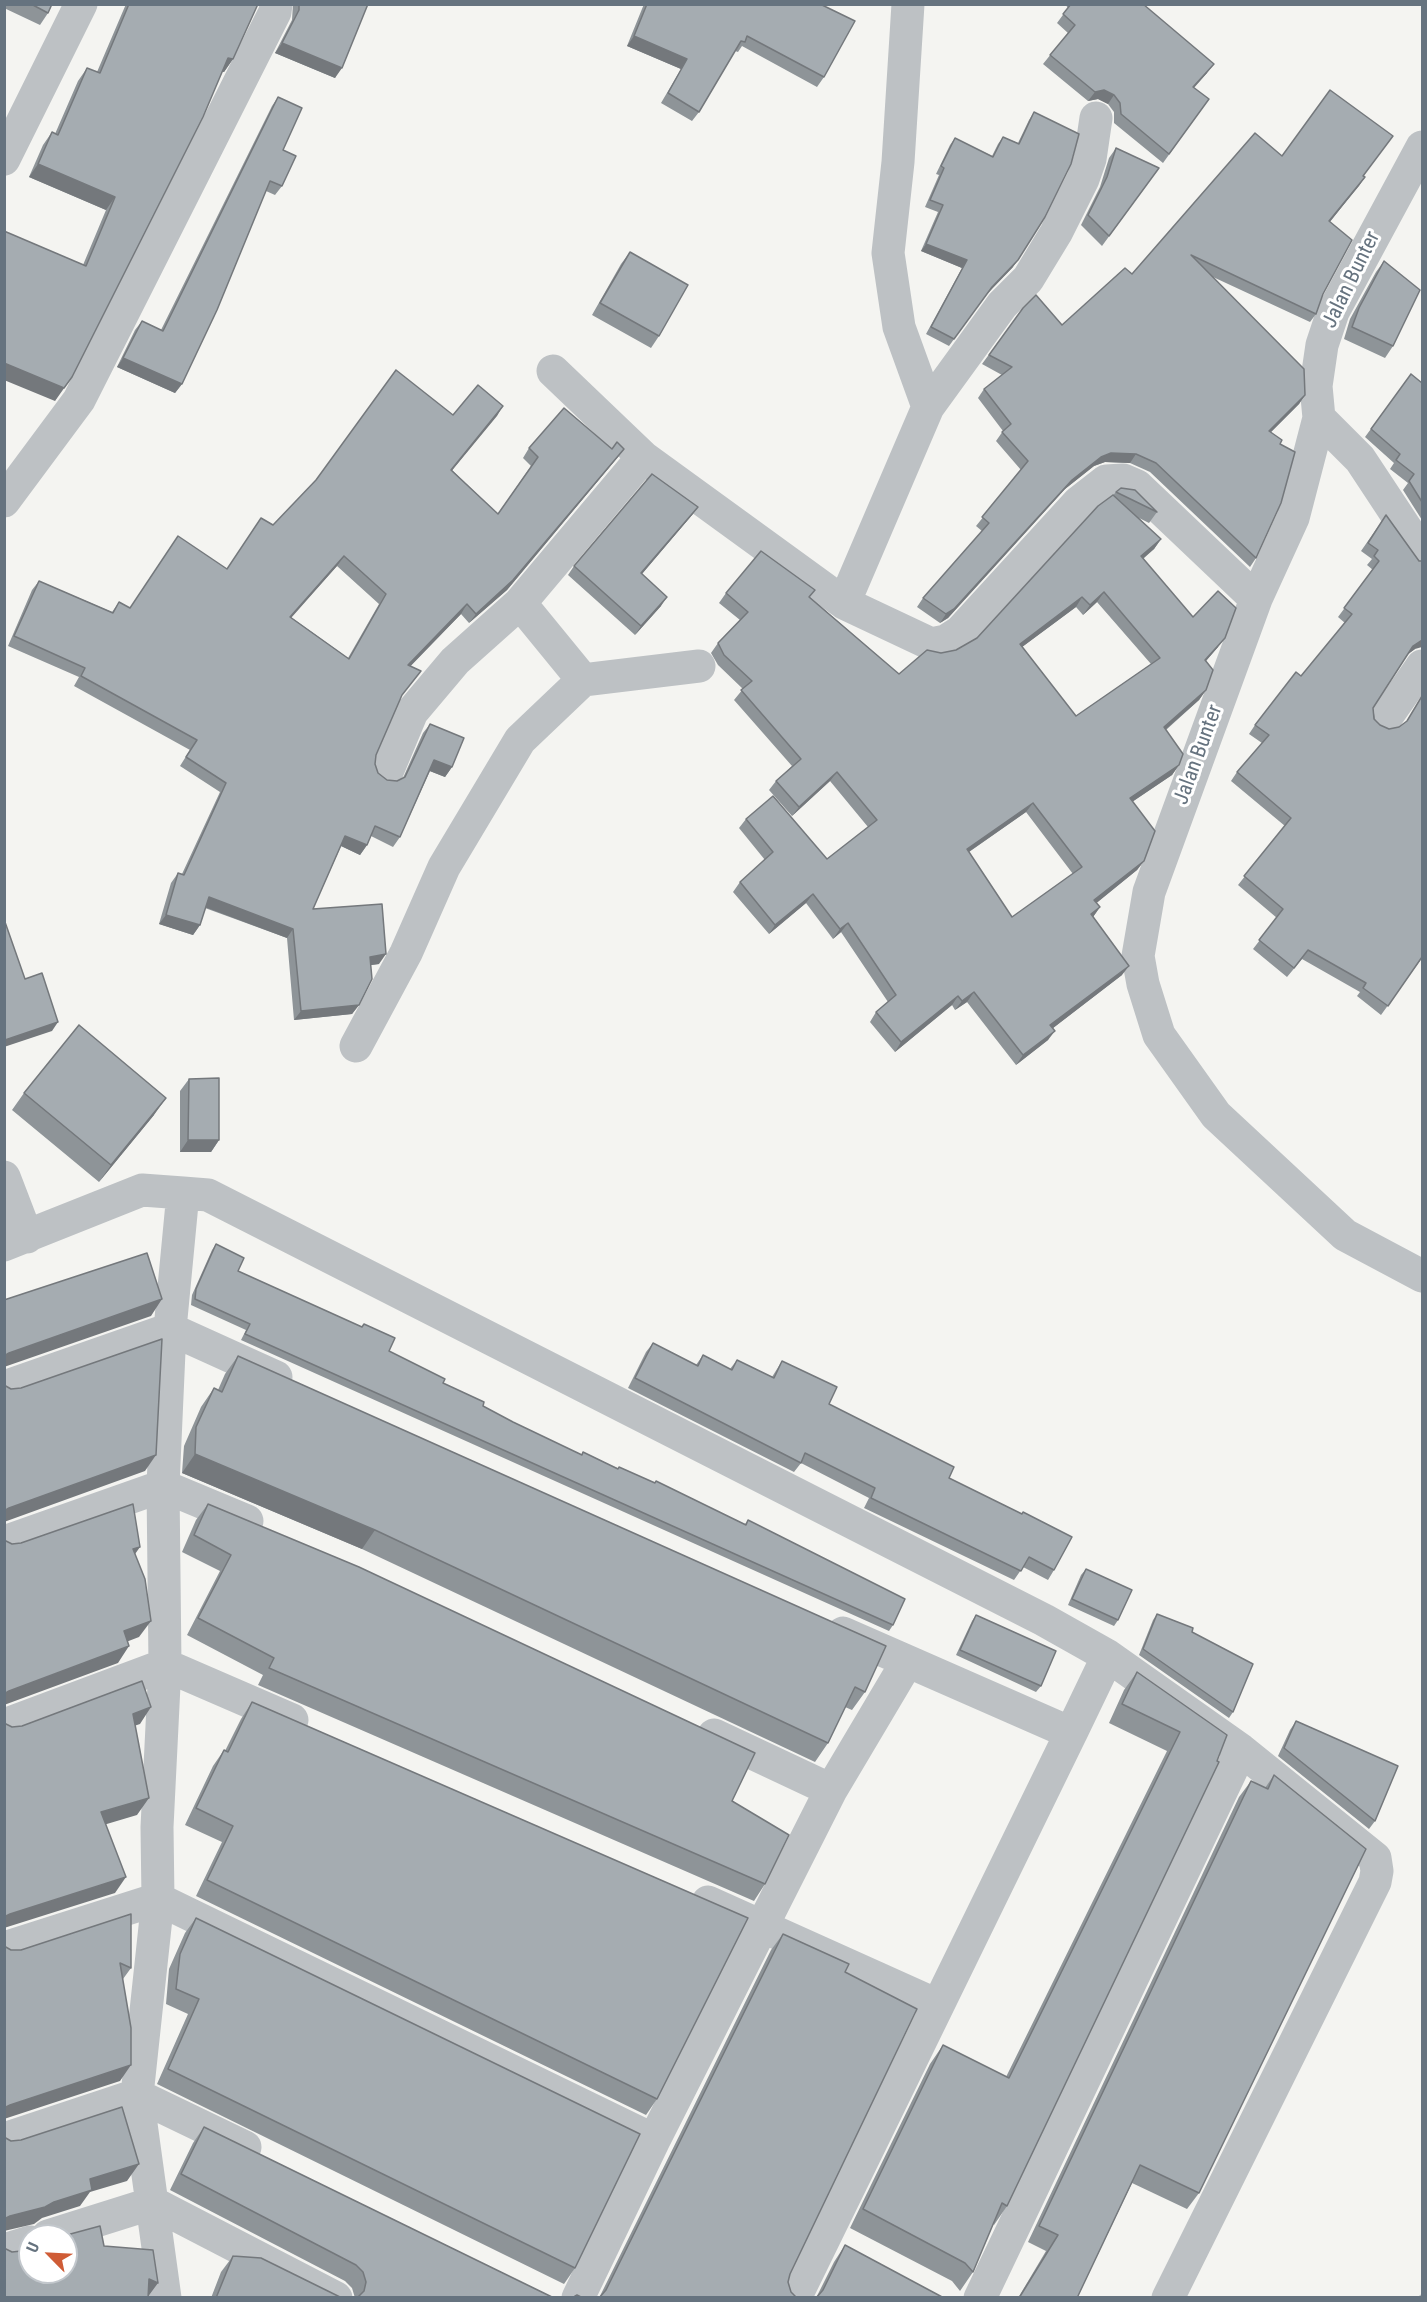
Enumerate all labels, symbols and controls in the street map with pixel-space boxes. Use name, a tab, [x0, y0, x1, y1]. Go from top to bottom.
street label: Jalan Bunter	[1318, 228, 1386, 332]
street label: Jalan Bunter	[1169, 702, 1229, 808]
north arrow	[18, 2224, 78, 2284]
text: U	[22, 2239, 43, 2255]

